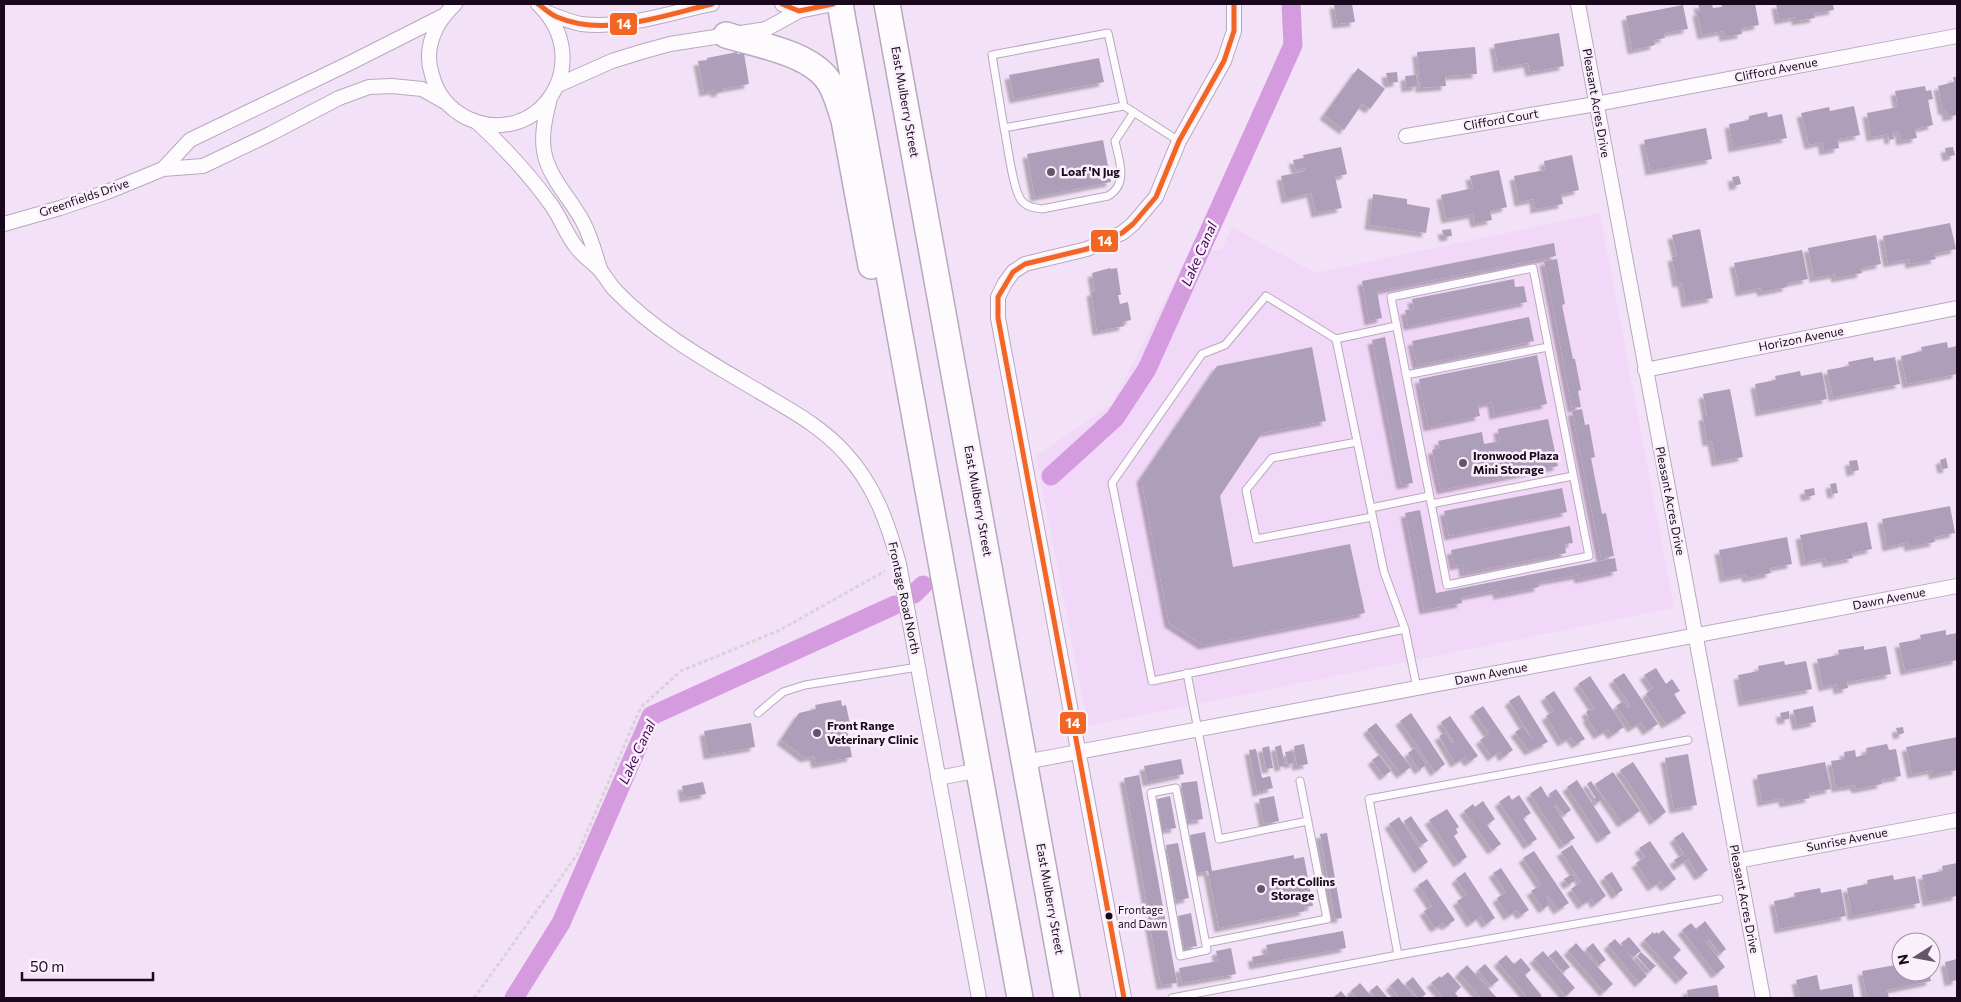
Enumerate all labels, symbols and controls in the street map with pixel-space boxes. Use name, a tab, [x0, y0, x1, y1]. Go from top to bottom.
line badge: 14	[609, 12, 638, 36]
text: 14	[617, 15, 632, 32]
street label: East Mulberry Street	[889, 45, 923, 159]
street label: Pleasant Acres Drive	[1580, 47, 1613, 159]
street label: Clifford Avenue	[1733, 54, 1819, 84]
street label: Clifford Court	[1462, 106, 1540, 133]
place label: Loaf 'N Jug	[1061, 164, 1120, 179]
marker: Loaf 'N Jug	[1045, 166, 1057, 178]
street label: Greenfields Drive	[37, 175, 130, 219]
water label: Lake Canal	[1177, 219, 1220, 289]
line badge: 14	[1090, 229, 1119, 253]
text: 14	[1098, 232, 1113, 249]
street label: Horizon Avenue	[1757, 323, 1845, 353]
street label: East Mulberry Street	[962, 444, 996, 558]
street label: Pleasant Acres Drive	[1654, 445, 1688, 556]
place label: Ironwood Plaza Mini Storage	[1473, 448, 1559, 476]
marker: Ironwood Plaza Mini Storage	[1457, 457, 1469, 469]
street label: Frontage Road North	[886, 540, 924, 655]
street label: Dawn Avenue	[1851, 584, 1926, 612]
street label: Dawn Avenue	[1453, 659, 1528, 687]
line badge: 14	[1059, 711, 1087, 735]
text: 14	[1066, 714, 1081, 731]
water label: Lake Canal	[614, 717, 659, 786]
place label: Front Range Veterinary Clinic	[827, 718, 919, 746]
marker: Front Range Veterinary Clinic	[811, 727, 823, 739]
street label: Sunrise Avenue	[1805, 824, 1889, 854]
street label: East Mulberry Street	[1034, 842, 1068, 956]
street label: Pleasant Acres Drive	[1728, 843, 1762, 954]
place label: Fort Collins Storage	[1271, 874, 1335, 902]
marker: Fort Collins Storage	[1255, 883, 1267, 895]
place label: Frontage and Dawn	[1118, 903, 1167, 930]
marker: Frontage and Dawn	[1104, 911, 1114, 921]
north arrow	[1891, 932, 1941, 982]
scale bar	[22, 950, 154, 982]
text: N	[1893, 953, 1912, 966]
text: 50 m	[30, 957, 64, 975]

